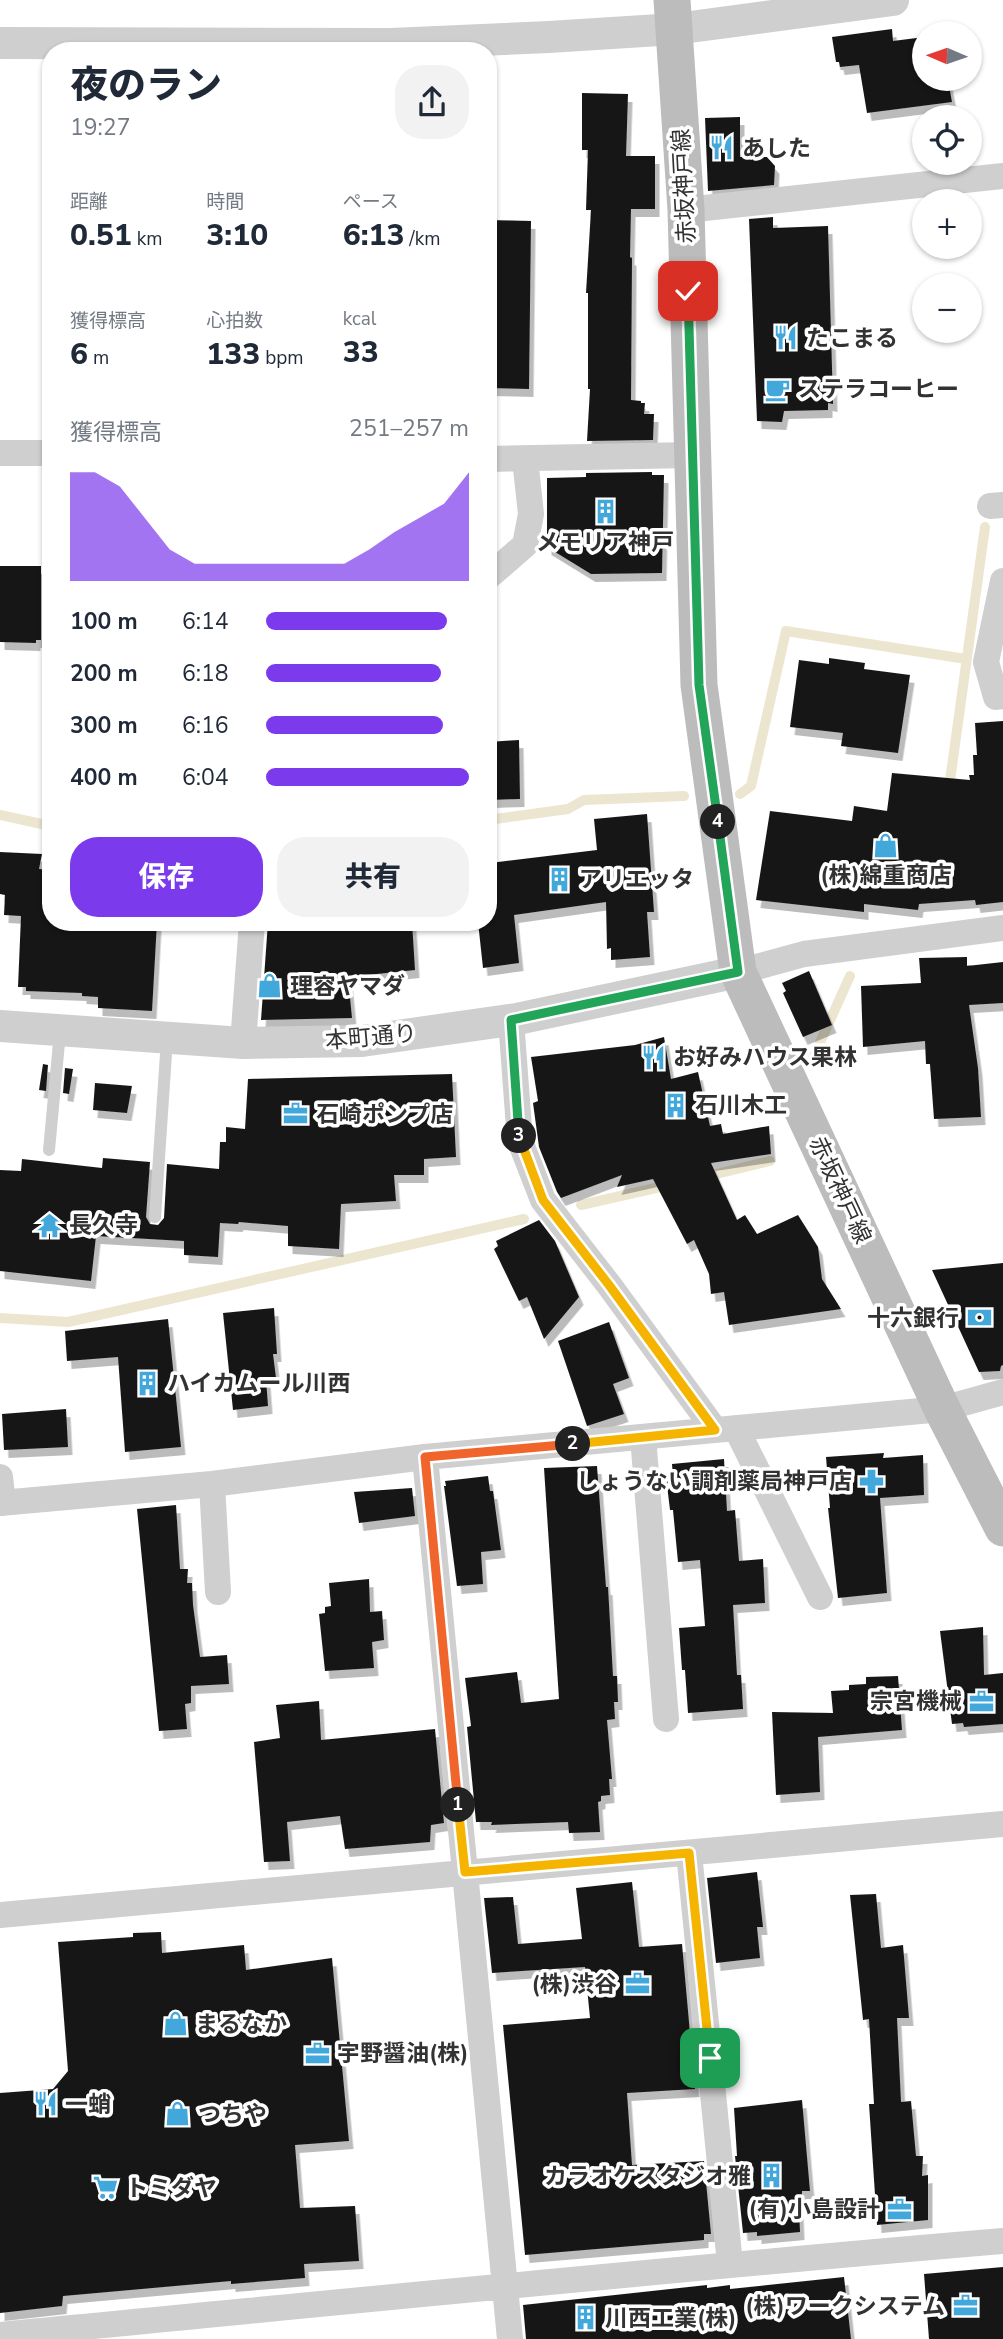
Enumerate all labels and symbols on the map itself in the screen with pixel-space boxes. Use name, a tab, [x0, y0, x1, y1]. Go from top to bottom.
north arrow	[912, 21, 982, 91]
street label: 赤坂神戸線	[666, 128, 702, 244]
place label: あした	[742, 133, 811, 164]
restaurant icon: あした	[708, 134, 736, 162]
pin	[658, 261, 718, 321]
place label: たこまる	[806, 323, 898, 354]
restaurant icon: たこまる	[772, 324, 800, 352]
place label: ステラコーヒー	[798, 374, 959, 405]
cafe icon: ステラコーヒー	[764, 375, 792, 403]
building icon: メモリア神戸	[591, 498, 619, 526]
place label: メモリア神戸	[536, 527, 674, 558]
pin: 4	[700, 804, 736, 840]
shop icon: (株)綿重商店	[872, 831, 900, 859]
place label: (株)綿重商店	[820, 860, 952, 891]
place label: アリエッタ	[579, 864, 694, 895]
building icon: アリエッタ	[545, 865, 573, 893]
place label: 理容ヤマダ	[290, 971, 405, 1002]
shop icon: 理容ヤマダ	[256, 972, 284, 1000]
street label: 本町通り	[324, 1018, 418, 1056]
place label: お好みハウス果林	[673, 1042, 857, 1073]
restaurant icon: お好みハウス果林	[639, 1043, 667, 1071]
place label: 石川木工	[695, 1090, 787, 1121]
building icon: 石川木工	[661, 1091, 689, 1119]
place label: 石崎ポンプ店	[316, 1099, 453, 1130]
office icon: 石崎ポンプ店	[282, 1100, 310, 1128]
pin: 3	[502, 1118, 536, 1154]
street label: 赤坂神戸線	[802, 1131, 878, 1249]
place label: 長久寺	[69, 1210, 138, 1241]
temple icon: 長久寺	[35, 1211, 63, 1239]
place label: 十六銀行	[867, 1303, 959, 1334]
bank icon: 十六銀行	[965, 1304, 993, 1332]
place label: ハイカムール川西	[167, 1368, 351, 1399]
building icon: ハイカムール川西	[133, 1369, 161, 1397]
pin: 2	[556, 1426, 590, 1462]
place label: しょうない調剤薬局神戸店	[576, 1466, 852, 1497]
pharmacy icon: しょうない調剤薬局神戸店	[858, 1467, 886, 1495]
place label: 宗宮機械	[870, 1686, 962, 1717]
office icon: 宗宮機械	[968, 1687, 996, 1715]
pin: 1	[440, 1787, 476, 1822]
place label: (株)渋谷	[532, 1969, 617, 2000]
office icon: (株)渋谷	[623, 1970, 651, 1998]
place label: まるなか	[195, 2009, 287, 2040]
shop icon: まるなか	[161, 2010, 189, 2038]
pin	[680, 2028, 740, 2088]
place label: 宇野醤油(株)	[337, 2038, 468, 2069]
office icon: 宇野醤油(株)	[303, 2039, 331, 2067]
place label: 一蛸	[65, 2089, 111, 2120]
restaurant icon: 一蛸	[31, 2090, 59, 2118]
place label: つちや	[198, 2099, 267, 2130]
shop icon: つちや	[164, 2100, 192, 2128]
place label: カラオケスタジオ雅	[544, 2161, 751, 2192]
building icon: カラオケスタジオ雅	[757, 2162, 785, 2190]
place label: トミダヤ	[125, 2173, 217, 2204]
supermarket icon: トミダヤ	[91, 2174, 119, 2202]
place label: (有)小島設計	[749, 2194, 880, 2225]
office icon: (有)小島設計	[886, 2195, 914, 2223]
place label: (株)ワークシステム	[745, 2291, 945, 2322]
office icon: (株)ワークシステム	[951, 2292, 979, 2320]
place label: 川西工業(株)	[605, 2303, 736, 2334]
building icon: 川西工業(株)	[571, 2304, 599, 2332]

